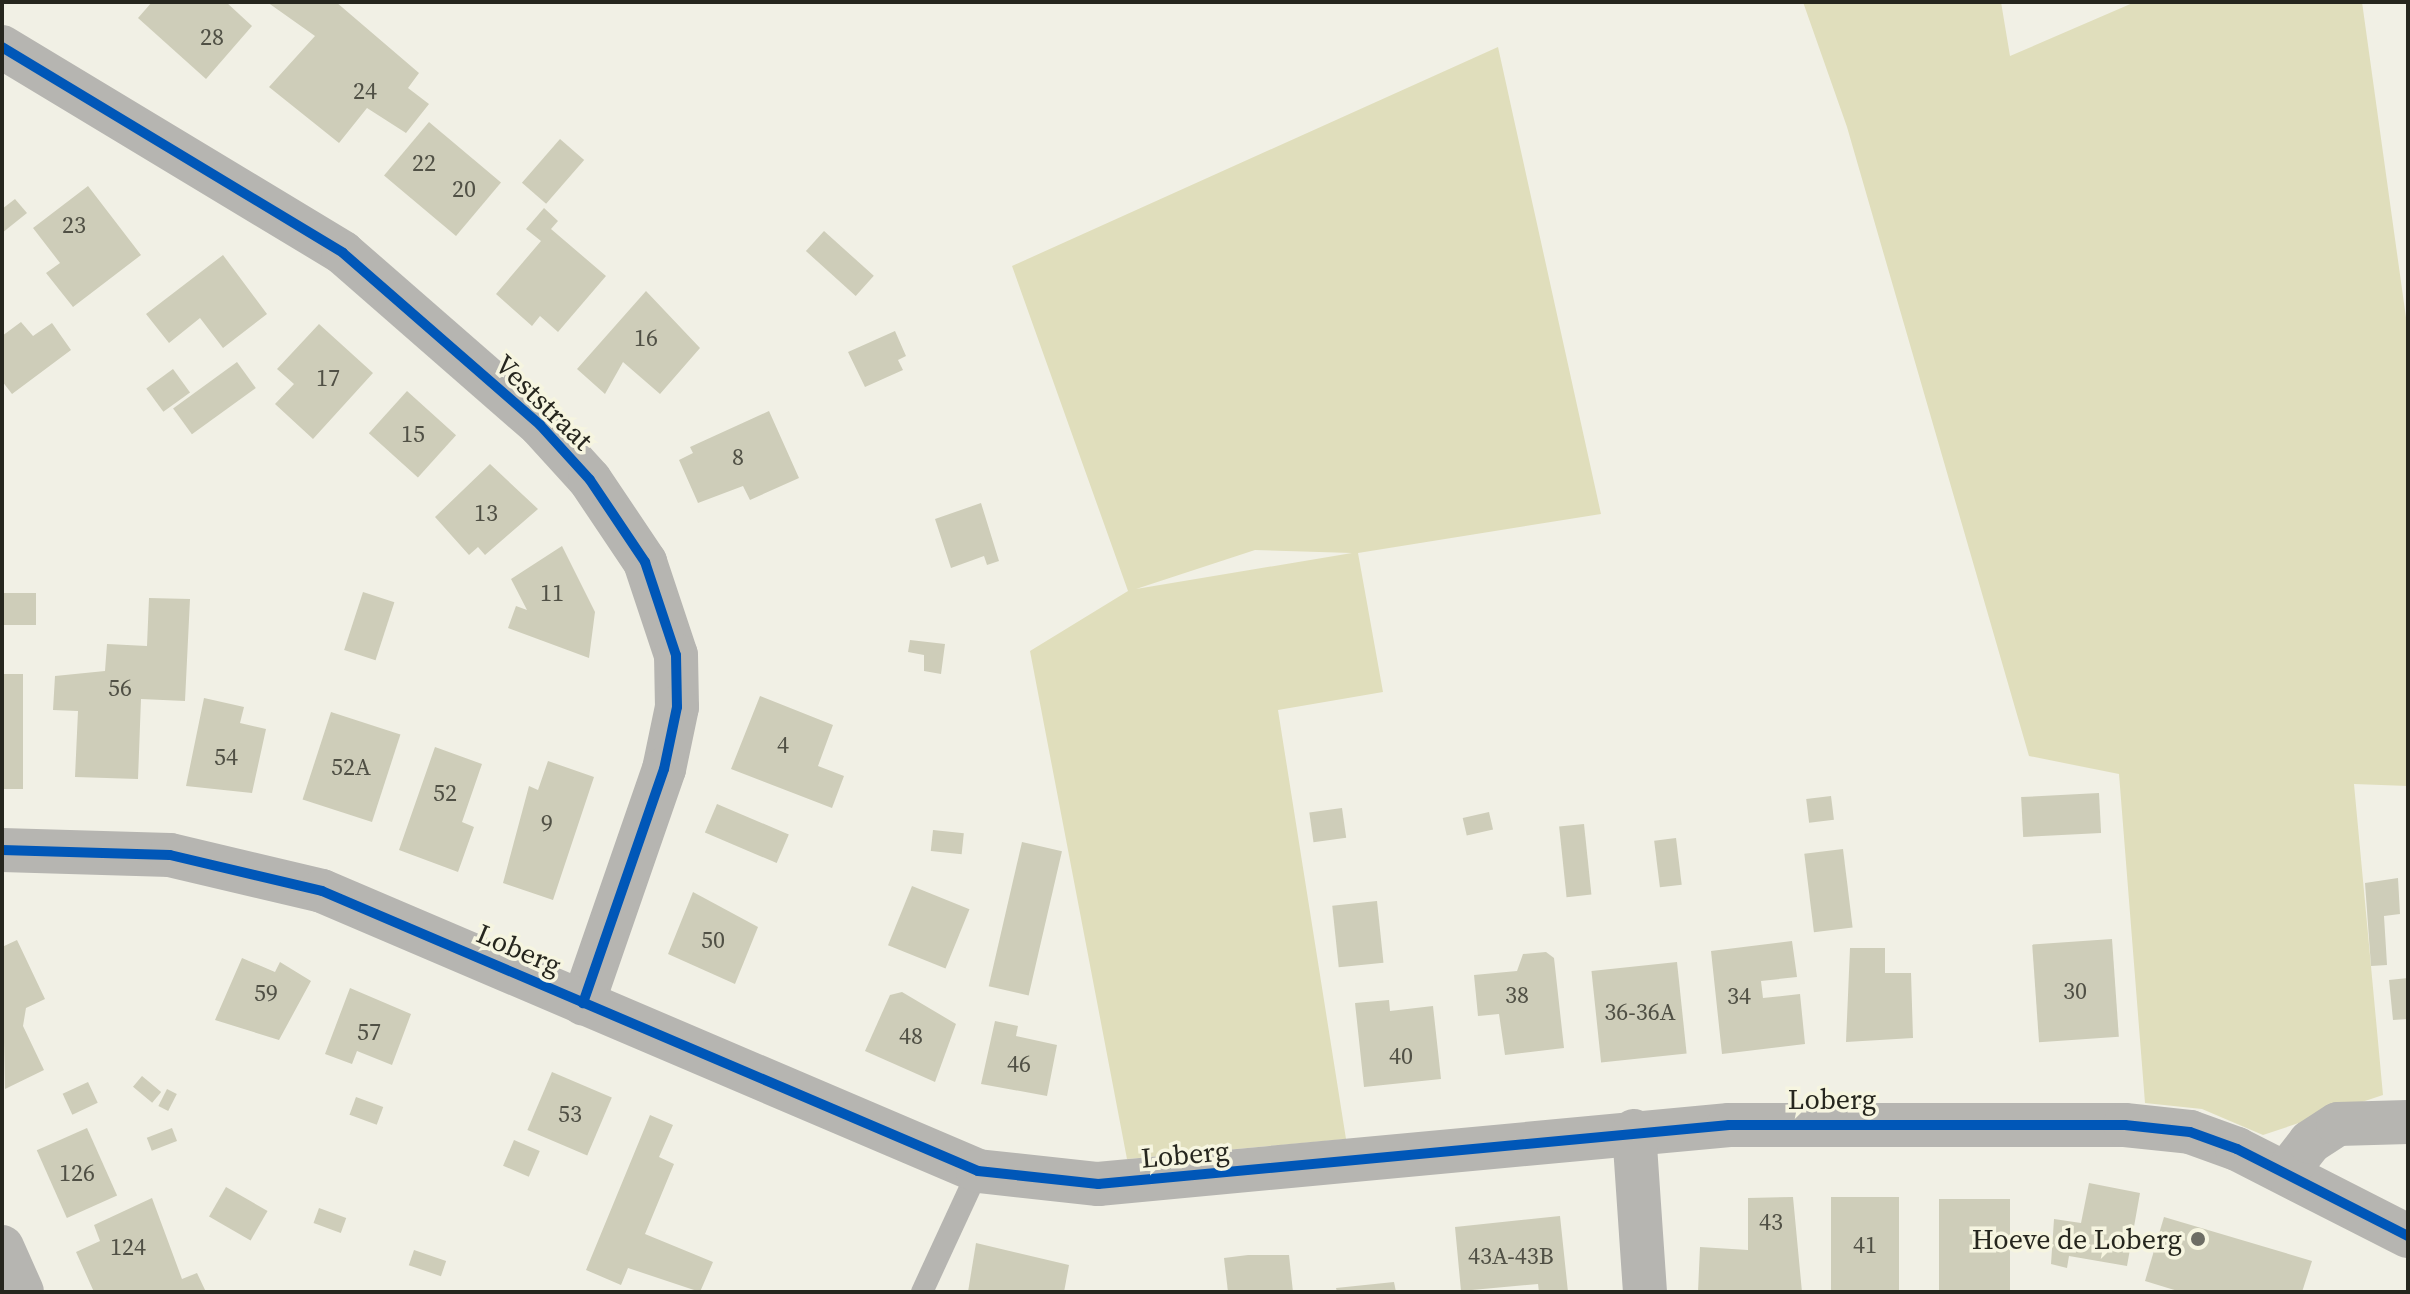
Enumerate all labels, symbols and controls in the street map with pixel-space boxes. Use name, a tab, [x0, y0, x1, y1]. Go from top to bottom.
house number: 28	[200, 23, 224, 51]
house number: 24	[353, 77, 377, 105]
house number: 22	[412, 149, 436, 177]
house number: 20	[452, 175, 476, 203]
house number: 23	[62, 211, 86, 239]
house number: 16	[634, 324, 658, 352]
street label: Veststraat	[488, 347, 600, 457]
house number: 17	[316, 364, 340, 392]
house number: 15	[401, 420, 425, 448]
house number: 8	[732, 443, 744, 471]
house number: 13	[474, 499, 498, 527]
house number: 11	[540, 579, 564, 607]
house number: 56	[108, 674, 132, 702]
house number: 4	[777, 731, 789, 759]
house number: 54	[214, 743, 238, 771]
house number: 52A	[331, 753, 371, 781]
house number: 52	[433, 779, 457, 807]
house number: 9	[541, 809, 553, 837]
street label: Loberg	[472, 916, 566, 982]
house number: 50	[701, 926, 725, 954]
house number: 30	[2063, 977, 2087, 1005]
house number: 59	[254, 979, 278, 1007]
house number: 38	[1505, 981, 1529, 1009]
house number: 34	[1727, 982, 1751, 1010]
house number: 36-36A	[1604, 998, 1676, 1026]
house number: 57	[357, 1018, 381, 1046]
house number: 48	[899, 1022, 923, 1050]
house number: 40	[1389, 1042, 1413, 1070]
house number: 46	[1007, 1050, 1031, 1078]
street label: Loberg	[1788, 1082, 1876, 1116]
house number: 53	[558, 1100, 582, 1128]
street label: Loberg	[1140, 1133, 1230, 1175]
house number: 126	[59, 1159, 95, 1187]
house number: 43	[1759, 1208, 1783, 1236]
place label: Hoeve de Loberg	[1972, 1222, 2182, 1256]
marker: Hoeve de Loberg	[2189, 1230, 2207, 1248]
house number: 41	[1853, 1231, 1877, 1259]
house number: 124	[110, 1233, 146, 1261]
house number: 43A-43B	[1468, 1242, 1554, 1270]

